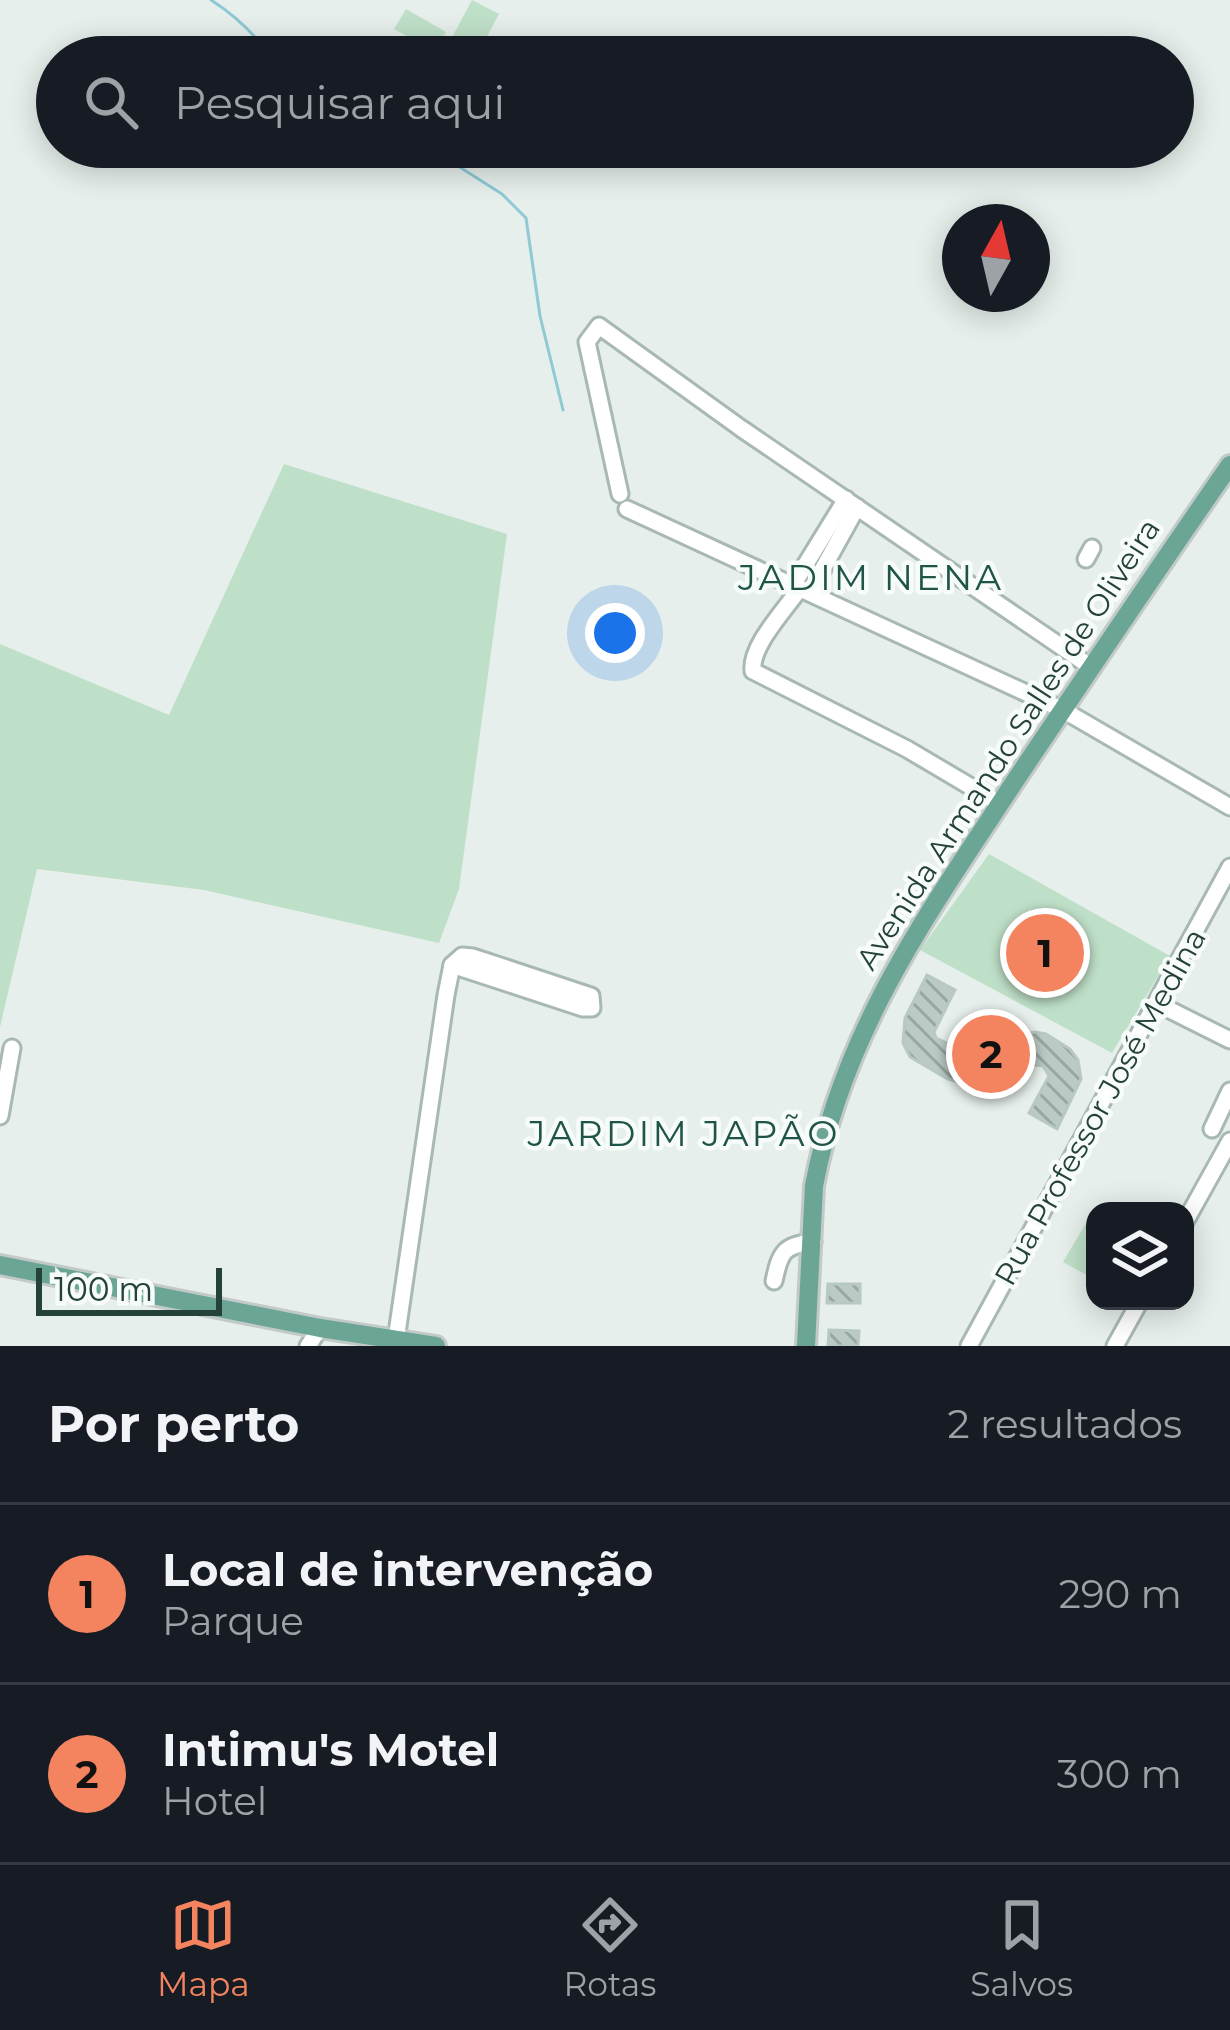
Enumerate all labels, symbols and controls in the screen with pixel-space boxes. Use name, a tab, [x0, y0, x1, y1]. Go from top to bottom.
search box	[36, 36, 1194, 168]
icon: search	[78, 69, 144, 135]
text: Pesquisar aqui	[174, 75, 505, 130]
north arrow	[942, 204, 1050, 312]
street label: Avenida Armando Salles de Oliveira	[848, 512, 1168, 976]
district label: JADIM NENA	[737, 555, 1004, 599]
your location	[585, 603, 645, 663]
pin: 1	[1006, 908, 1084, 998]
street label: Rua Professor José Medina	[986, 922, 1214, 1292]
pin: 2	[952, 1009, 1030, 1099]
district label: JARDIM JAPÃO	[527, 1111, 840, 1155]
map controls	[1086, 1202, 1194, 1310]
button: layers	[1086, 1202, 1194, 1310]
scale bar	[36, 1262, 222, 1315]
text: 100 m	[54, 1269, 153, 1309]
text: Por perto	[48, 1393, 299, 1455]
text: 2 resultados	[948, 1400, 1182, 1448]
text: Local de intervenção	[162, 1542, 653, 1597]
text: 1	[79, 1570, 95, 1618]
text: 290 m	[1059, 1570, 1182, 1618]
text: Parque	[162, 1597, 304, 1645]
text: Intimu's Motel	[162, 1722, 499, 1777]
text: 2	[75, 1750, 99, 1798]
text: 300 m	[1057, 1750, 1182, 1798]
text: Hotel	[162, 1777, 267, 1825]
tab: Mapa	[157, 1892, 250, 2004]
tab: Rotas	[564, 1892, 656, 2004]
tab: Salvos	[970, 1892, 1073, 2004]

